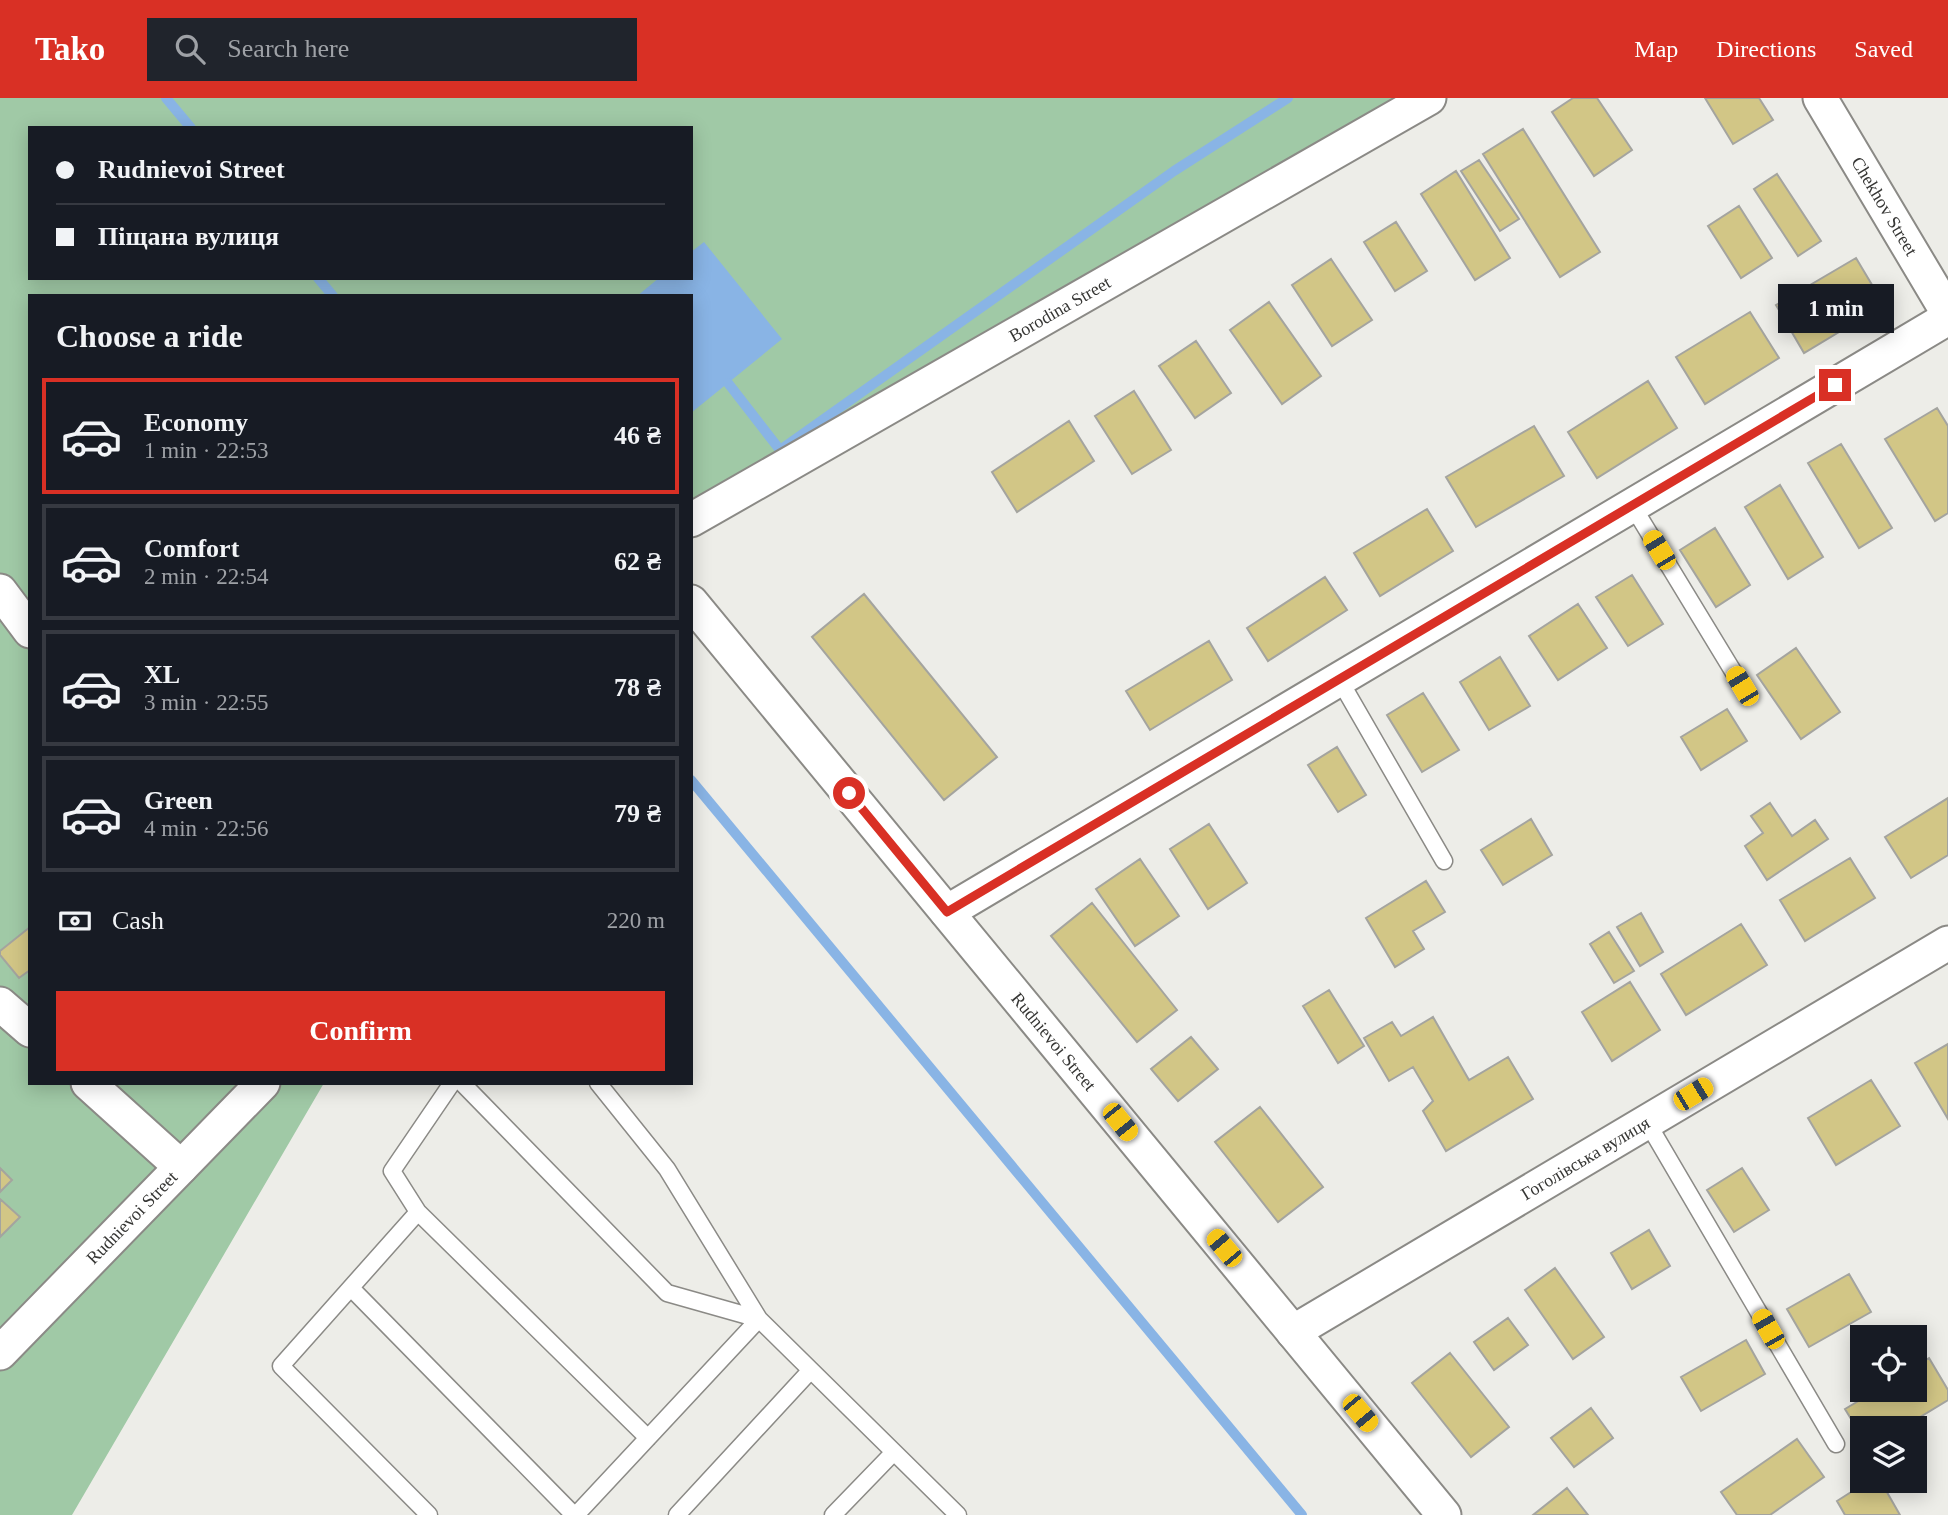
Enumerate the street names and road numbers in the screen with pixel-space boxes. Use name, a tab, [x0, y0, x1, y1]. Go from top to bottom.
street label: Chekhov Street	[1847, 153, 1922, 259]
street label: Borodina Street	[1006, 272, 1114, 346]
street label: Rudnievoi Street	[1007, 988, 1100, 1095]
street label: Гоголівська вулиця	[1518, 1113, 1653, 1204]
street label: Rudnievoi Street	[82, 1167, 181, 1268]

